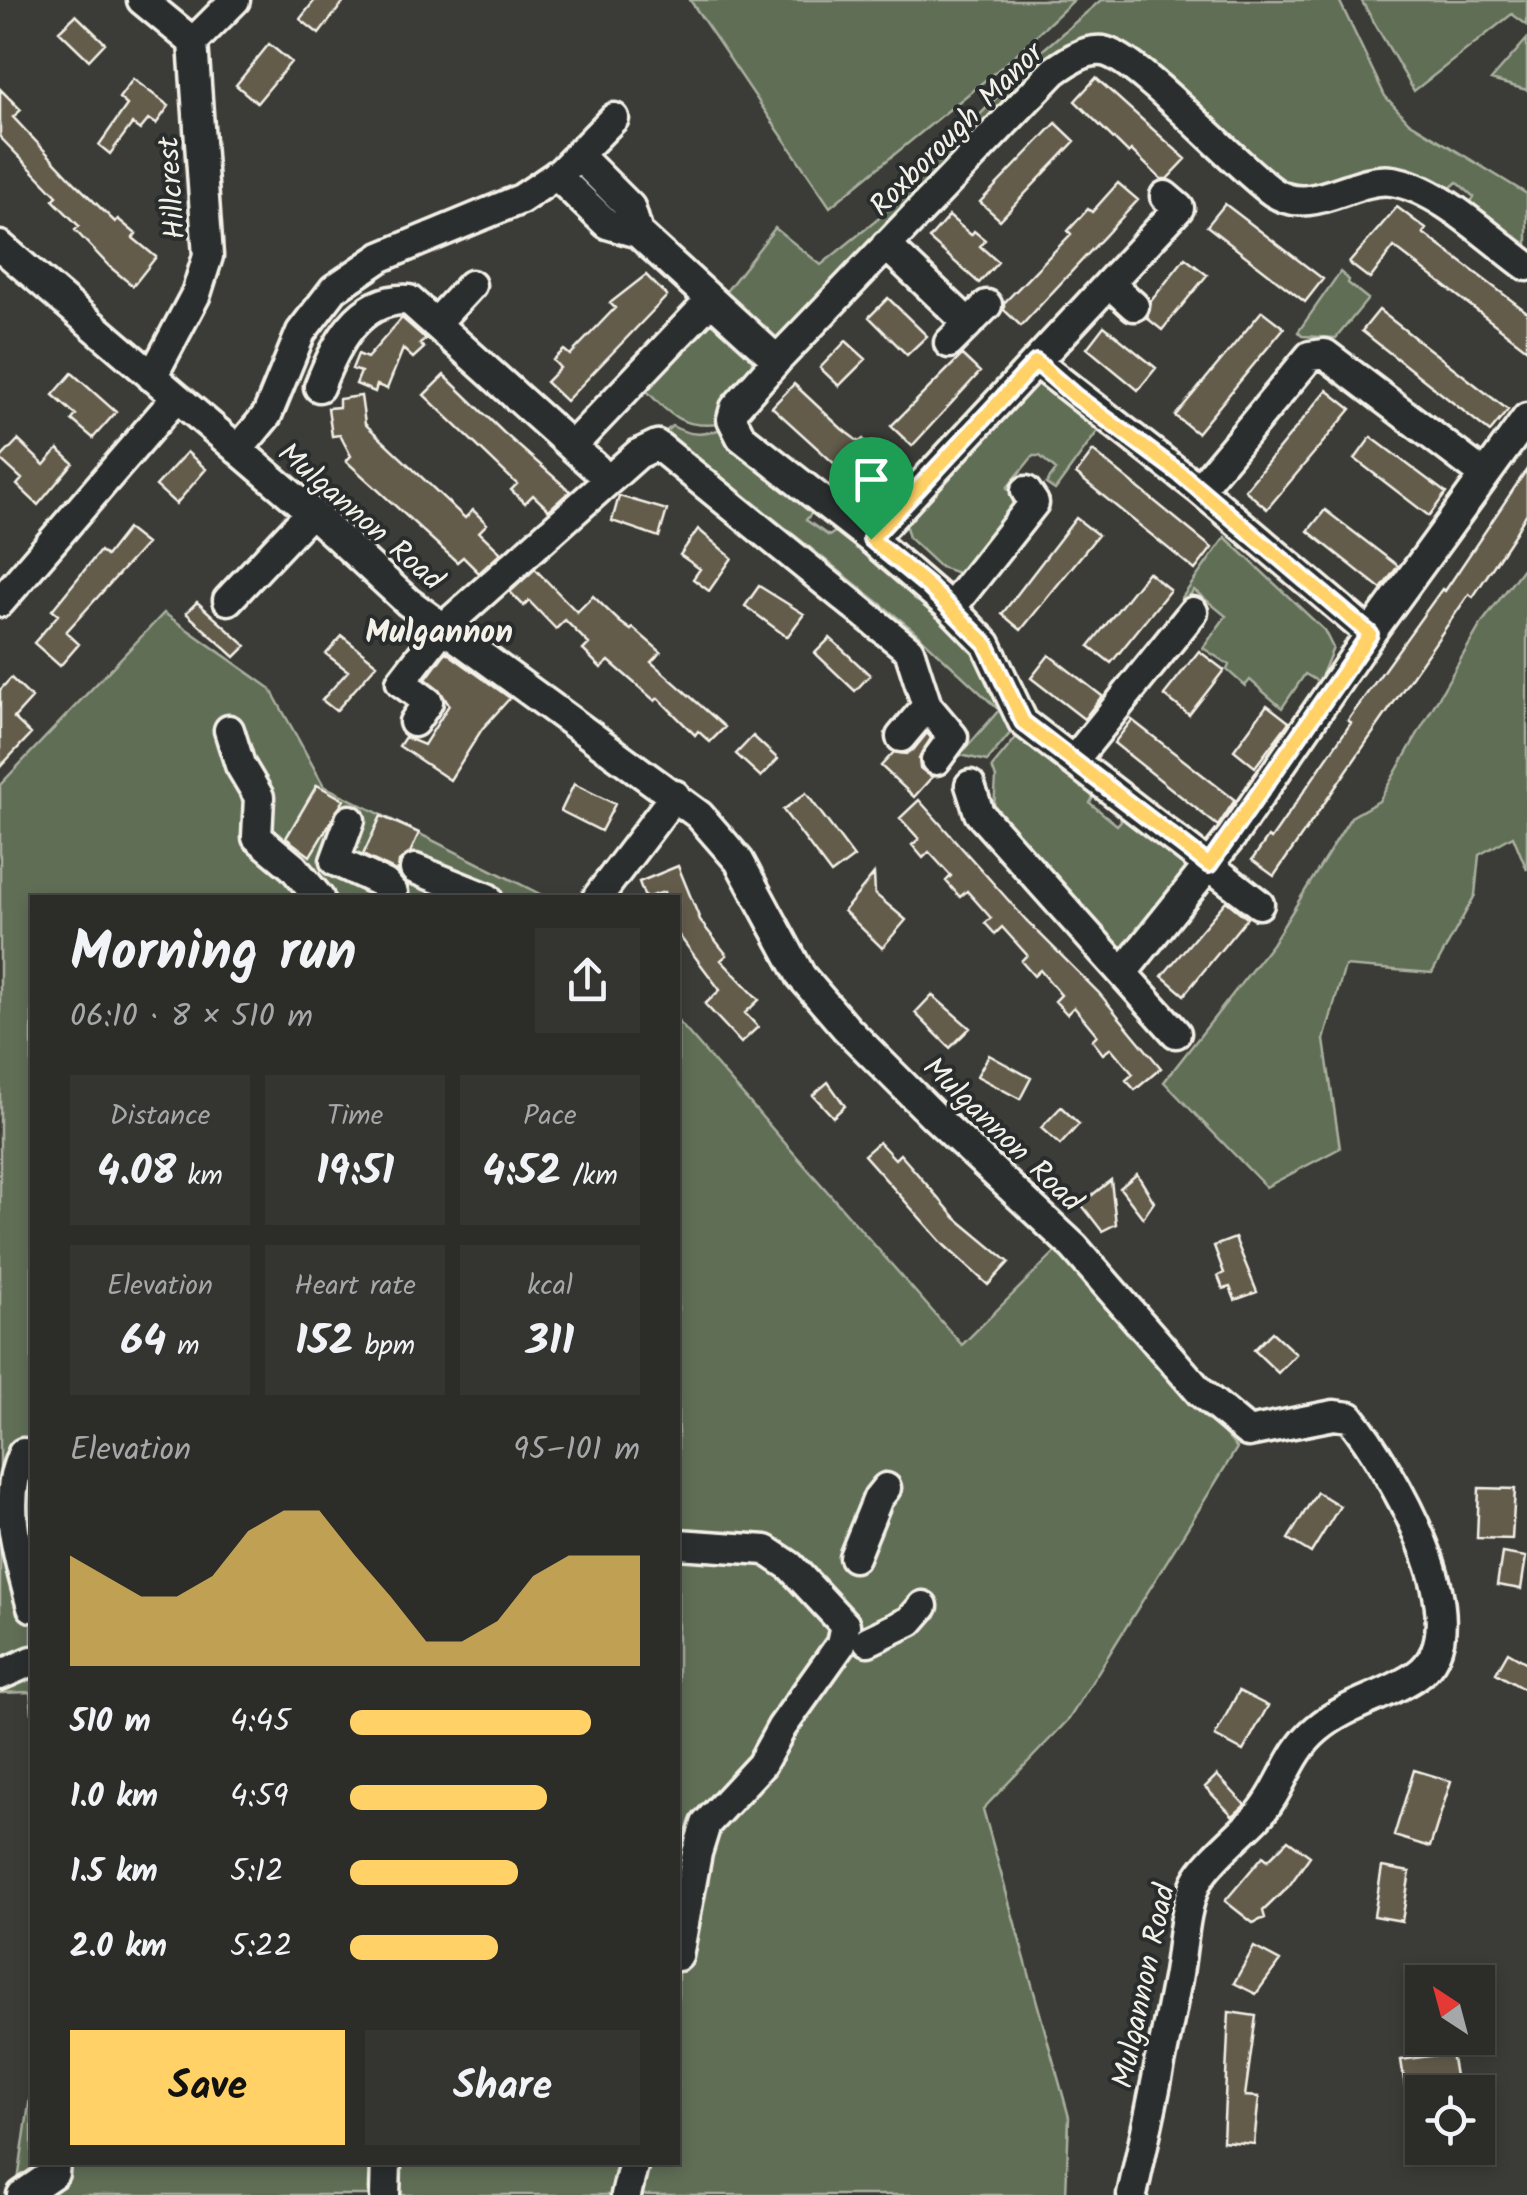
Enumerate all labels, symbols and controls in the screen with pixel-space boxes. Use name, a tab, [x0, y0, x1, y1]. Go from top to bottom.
street label: Roxborough Manor	[859, 30, 1057, 229]
street label: Hillcrest	[145, 134, 201, 241]
street label: Mulgannon Road	[266, 431, 455, 604]
pin	[829, 437, 914, 540]
icon: arrive	[844, 452, 899, 507]
district label: Mulgannon	[365, 608, 513, 659]
text: Morning run	[70, 911, 357, 998]
button: share	[535, 928, 640, 1033]
text: 06:10 · 8 × 510 m	[70, 992, 313, 1043]
street label: Mulgannon Road	[910, 1046, 1094, 1225]
text: Distance	[110, 1094, 210, 1139]
text: Time	[327, 1094, 383, 1139]
text: Pace	[523, 1094, 577, 1139]
text: 4.08	[97, 1139, 176, 1206]
text: 19:51	[316, 1139, 394, 1206]
text: 4:52	[482, 1139, 561, 1206]
text: km	[176, 1154, 223, 1199]
text: /km	[561, 1154, 618, 1199]
text: Elevation	[107, 1264, 213, 1309]
text: Heart rate	[294, 1264, 416, 1309]
text: kcal	[527, 1264, 573, 1309]
text: 64	[120, 1309, 166, 1376]
text: 152	[295, 1309, 353, 1376]
text: 311	[526, 1309, 574, 1376]
text: m	[166, 1324, 200, 1369]
text: bpm	[353, 1324, 415, 1369]
text: Elevation	[70, 1425, 191, 1476]
text: 95–101 m	[513, 1425, 640, 1476]
text: 510 m	[70, 1697, 151, 1748]
text: 4:45	[230, 1697, 290, 1748]
text: 1.0 km	[70, 1772, 158, 1823]
text: 4:59	[230, 1772, 288, 1823]
text: 1.5 km	[70, 1847, 158, 1898]
text: 5:12	[230, 1847, 284, 1898]
street label: Mulgannon Road	[1100, 1879, 1190, 2093]
text: 2.0 km	[70, 1922, 167, 1973]
text: 5:22	[230, 1922, 292, 1973]
north arrow	[1405, 1965, 1495, 2055]
map controls	[1405, 1965, 1495, 2165]
button: Save	[70, 2030, 345, 2145]
button: Share	[365, 2030, 640, 2145]
button: locate	[1405, 2075, 1495, 2165]

